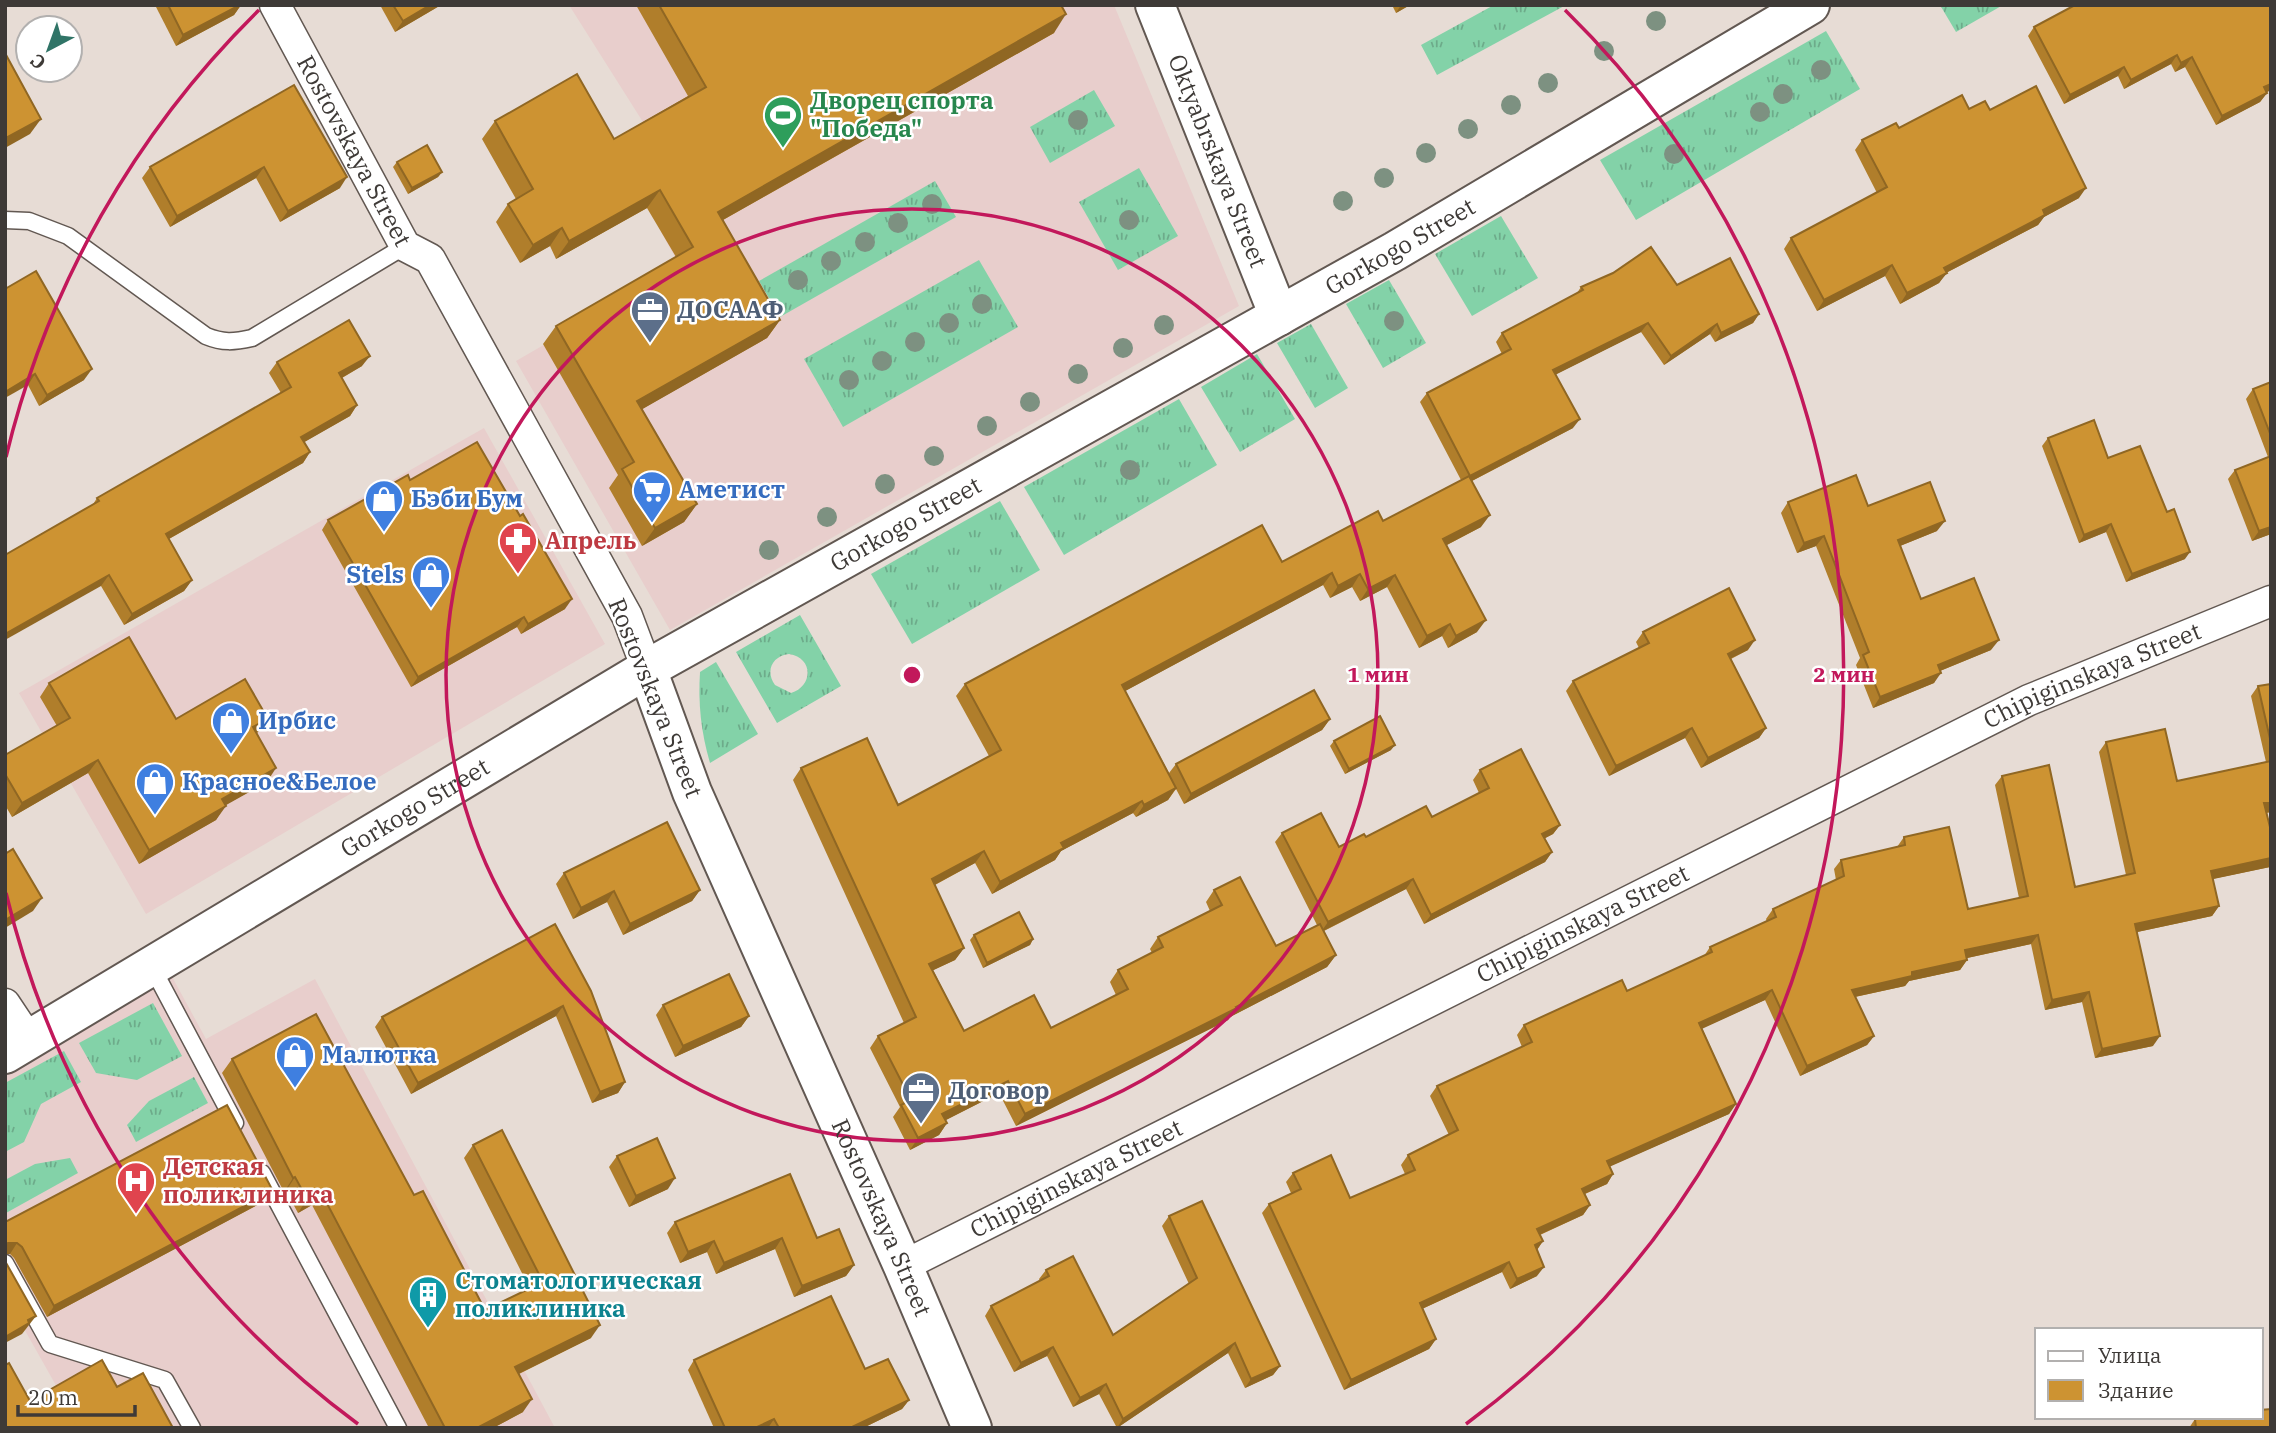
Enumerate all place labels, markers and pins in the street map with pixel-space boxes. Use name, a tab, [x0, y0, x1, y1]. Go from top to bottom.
place label: Дворец спорта "Победа"	[810, 84, 994, 144]
sports icon: Дворец спорта "Победа"	[762, 94, 804, 149]
office icon: ДОСААФ	[629, 289, 671, 344]
place label: ДОСААФ	[677, 293, 784, 325]
supermarket icon: Аметист	[631, 469, 673, 524]
place label: Аметист	[679, 473, 785, 505]
shop icon: Бэби Бум	[363, 478, 405, 533]
place label: Бэби Бум	[411, 482, 523, 514]
pharmacy icon: Апрель	[497, 520, 539, 575]
place label: Апрель	[545, 524, 637, 556]
shop icon: Stels	[410, 554, 452, 609]
place label: Stels	[346, 558, 404, 590]
centre of rings	[900, 663, 924, 687]
shop icon: Ирбис	[210, 700, 252, 755]
place label: Ирбис	[258, 704, 336, 736]
shop icon: Красное&Белое	[134, 761, 176, 816]
place label: Красное&Белое	[182, 765, 377, 797]
shop icon: Малютка	[274, 1034, 316, 1089]
place label: Малютка	[322, 1038, 437, 1070]
office icon: Договор	[900, 1070, 942, 1125]
place label: Договор	[948, 1074, 1049, 1106]
place label: Детская поликлиника	[163, 1150, 334, 1210]
hospital icon: Детская поликлиника	[115, 1160, 157, 1215]
place label: Стоматологическая поликлиника	[455, 1264, 702, 1324]
building icon: Стоматологическая поликлиника	[407, 1274, 449, 1329]

